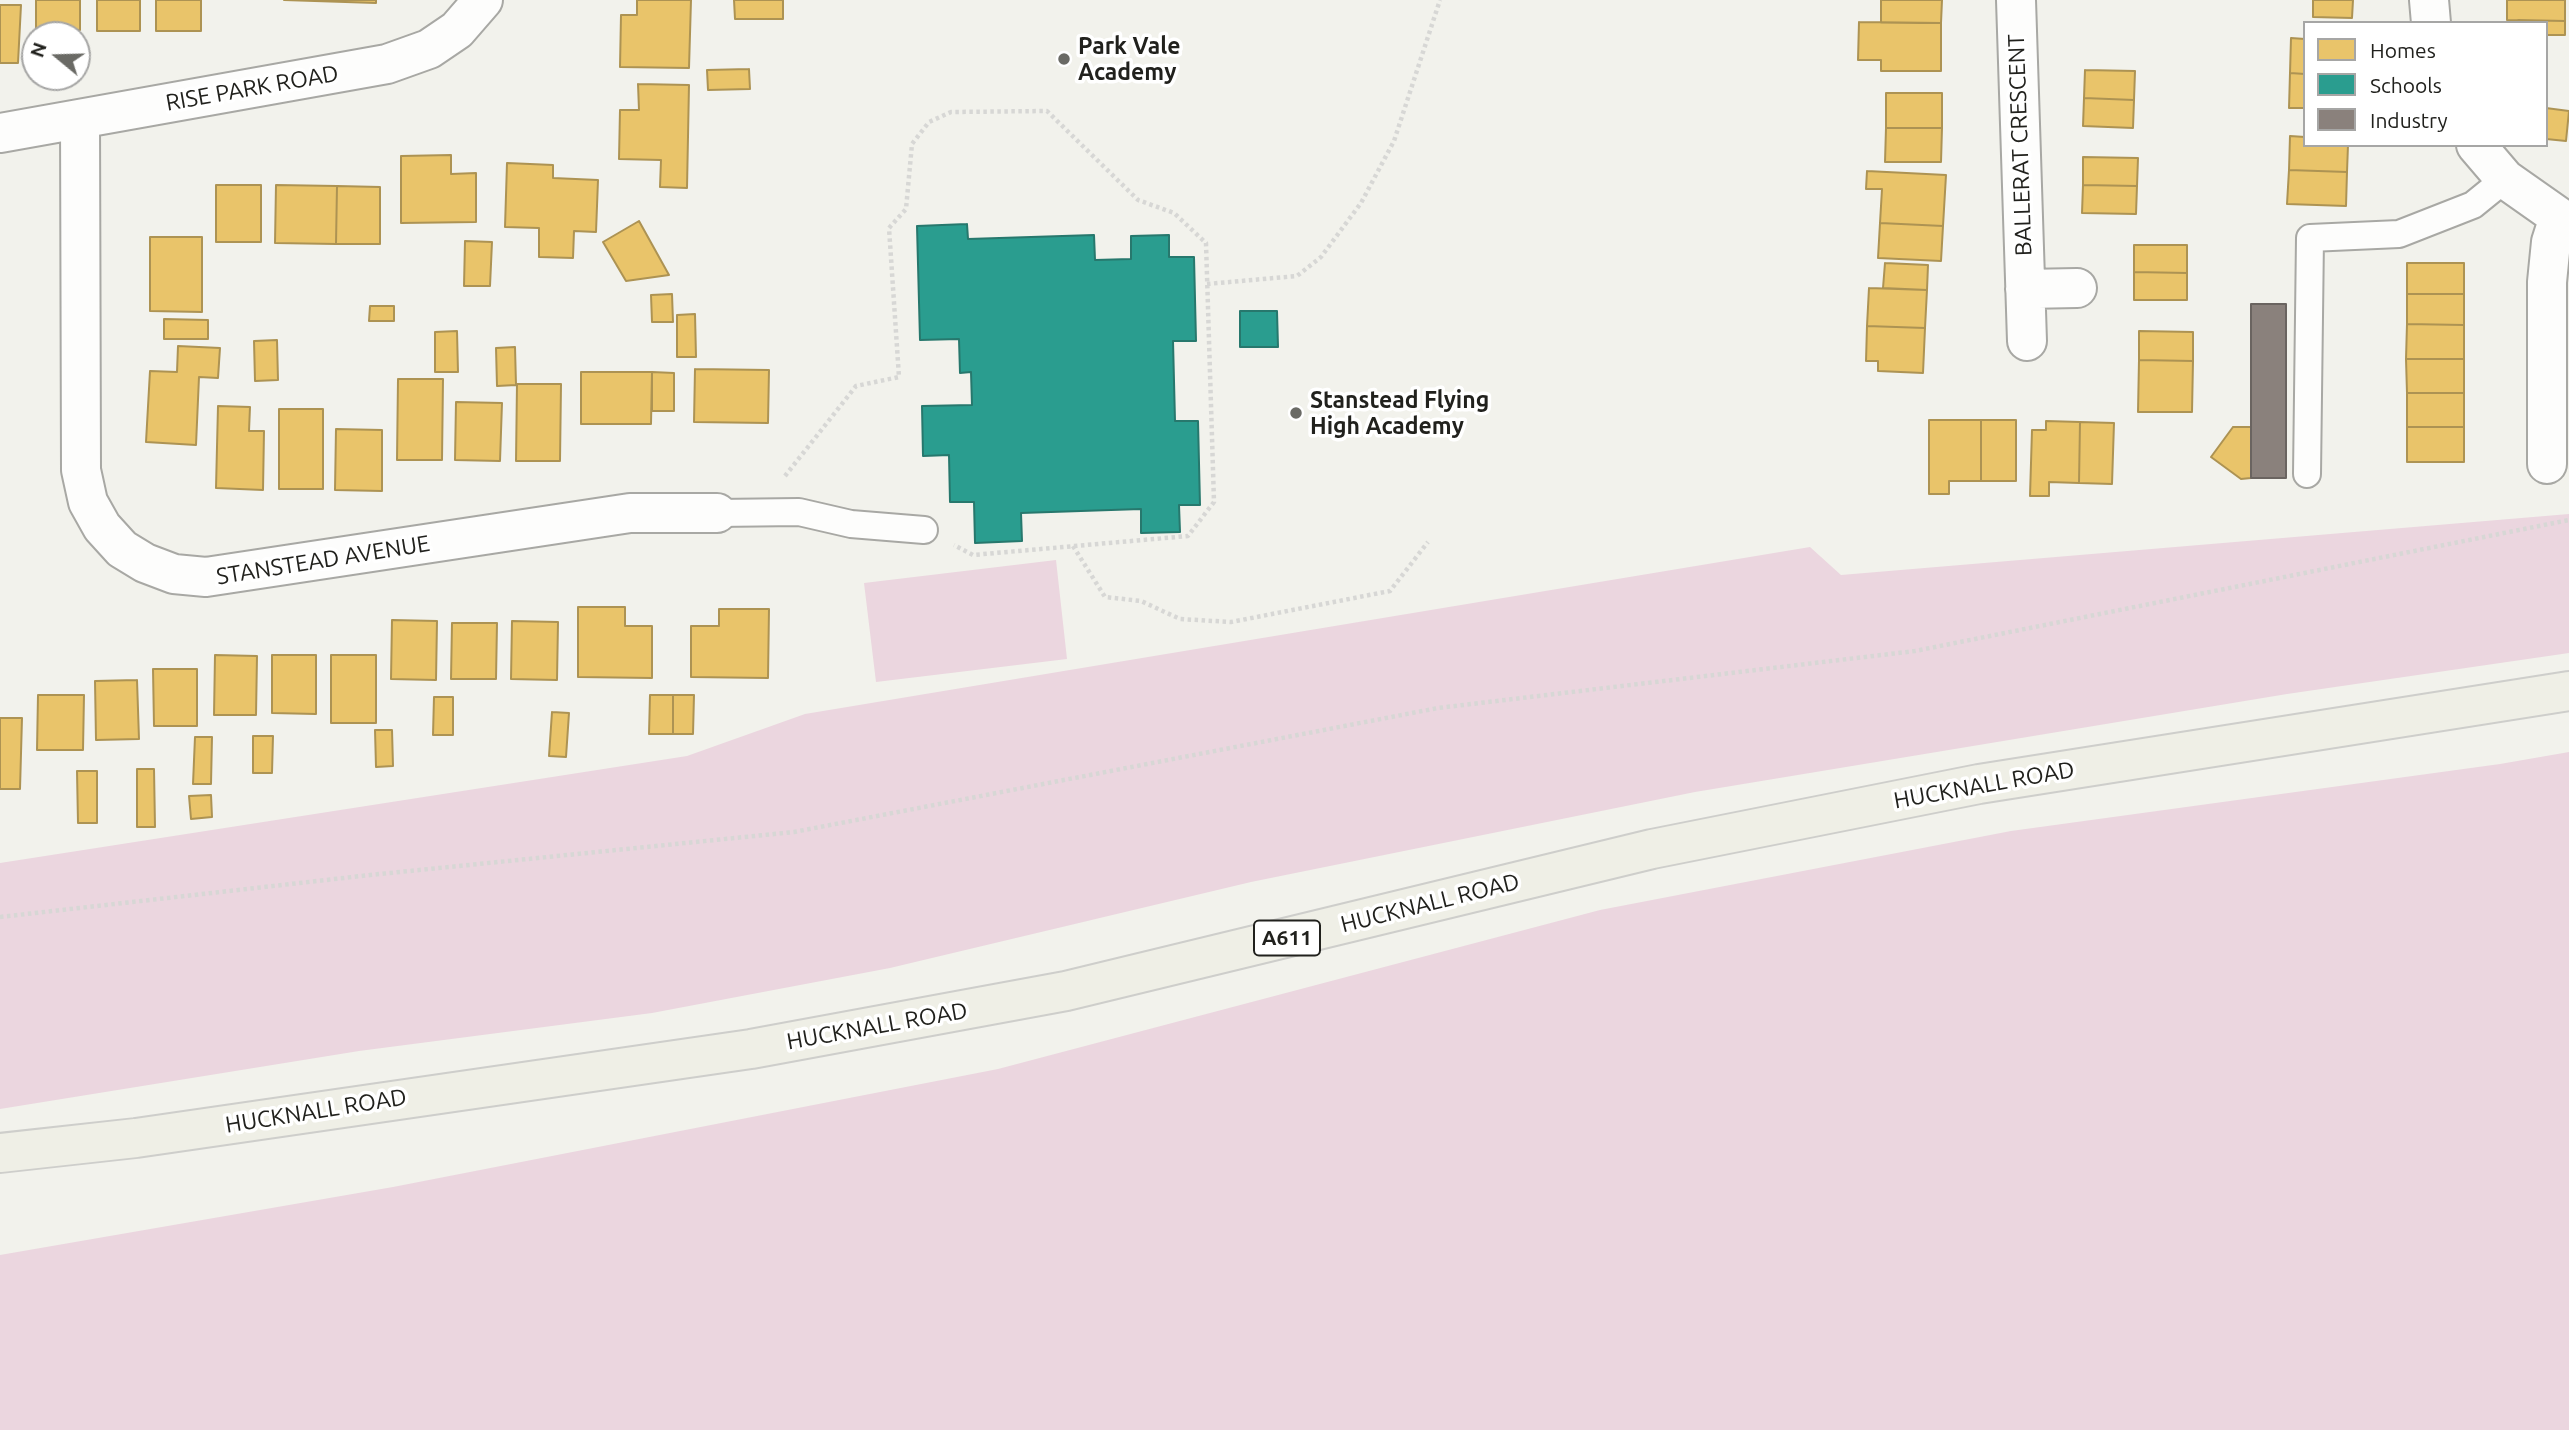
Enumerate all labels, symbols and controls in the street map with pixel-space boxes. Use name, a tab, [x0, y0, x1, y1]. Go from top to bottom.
north arrow	[21, 21, 91, 91]
legend	[2303, 21, 2548, 147]
place label: Park Vale Academy	[1078, 32, 1180, 86]
street label: BALLERAT CRESCENT	[2002, 33, 2038, 257]
text: Homes	[2370, 38, 2436, 62]
text: N	[25, 40, 51, 60]
marker: Park Vale Academy	[1056, 51, 1072, 67]
street label: RISE PARK ROAD	[163, 59, 341, 117]
text: Schools	[2370, 73, 2442, 97]
text: Industry	[2370, 108, 2448, 132]
place label: Stanstead Flying High Academy	[1310, 386, 1489, 440]
marker: Stanstead Flying High Academy	[1288, 405, 1304, 421]
street label: STANSTEAD AVENUE	[214, 529, 432, 591]
street label: HUCKNALL ROAD	[1891, 756, 2077, 814]
street label: HUCKNALL ROAD	[1338, 867, 1522, 939]
road number: A611	[1254, 920, 1320, 956]
street label: HUCKNALL ROAD	[784, 997, 970, 1055]
street label: HUCKNALL ROAD	[223, 1083, 409, 1139]

